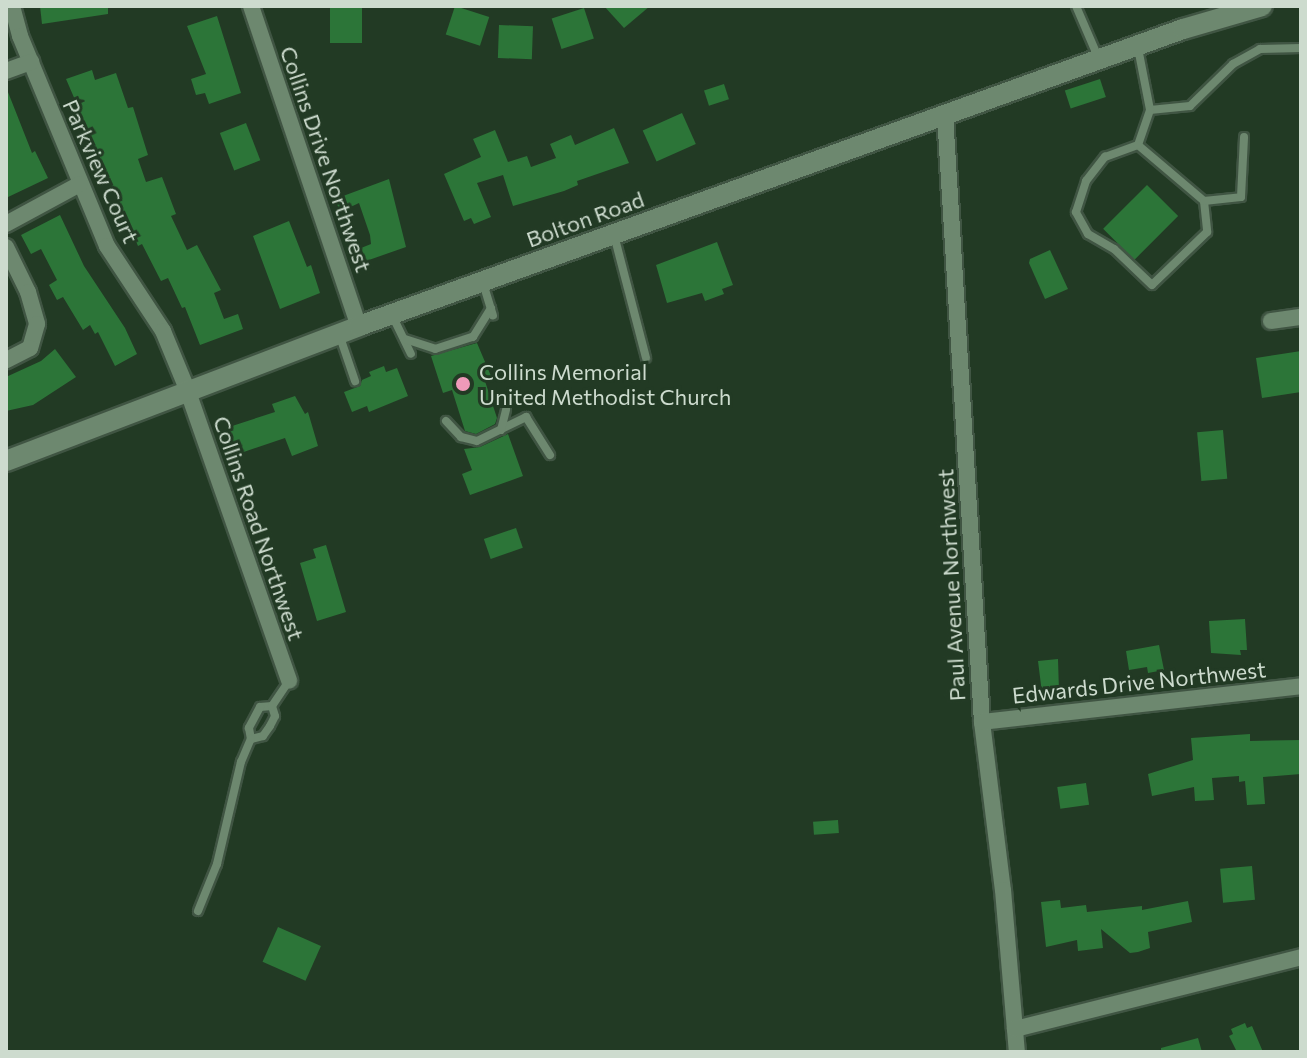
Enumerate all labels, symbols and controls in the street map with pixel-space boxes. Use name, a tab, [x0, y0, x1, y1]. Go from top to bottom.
street label: Collins Drive Northwest	[275, 43, 377, 275]
street label: Parkview Court	[58, 95, 144, 247]
street label: Bolton Road	[523, 186, 647, 252]
place label: Collins Memorial United Methodist Church	[479, 358, 731, 410]
marker: Collins Memorial United Methodist Church	[454, 375, 472, 393]
street label: Collins Road Northwest	[208, 413, 310, 643]
street label: Paul Avenue Northwest	[932, 468, 970, 702]
street label: Edwards Drive Northwest	[1011, 656, 1267, 708]

